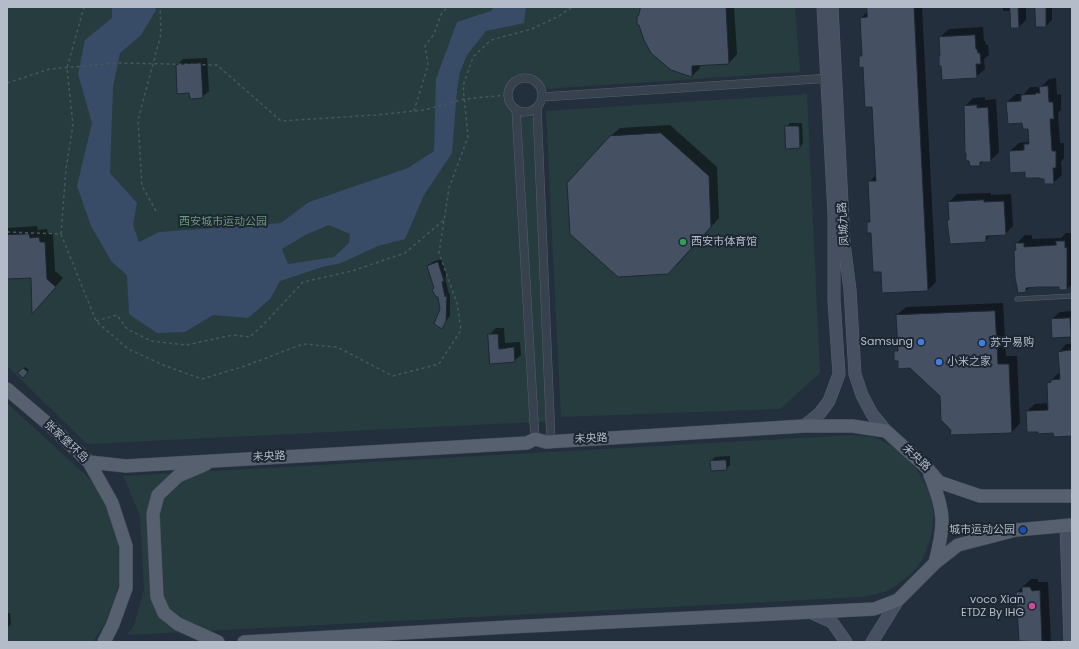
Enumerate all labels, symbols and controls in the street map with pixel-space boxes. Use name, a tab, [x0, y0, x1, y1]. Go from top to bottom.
street label: 凤城九路	[836, 202, 852, 246]
park label: 西安城市运动公园	[179, 215, 267, 229]
place label: 西安市体育馆	[691, 235, 757, 249]
marker: 西安市体育馆	[678, 237, 688, 247]
place label: Samsung	[861, 335, 913, 349]
place label: 苏宁易购	[990, 336, 1034, 350]
marker: Samsung	[916, 337, 926, 347]
marker: 苏宁易购	[977, 338, 987, 348]
place label: 小米之家	[947, 355, 991, 369]
marker: 小米之家	[934, 357, 944, 367]
street label: 张家堡环岛	[41, 418, 91, 466]
street label: 未央路	[574, 432, 608, 446]
street label: 未央路	[899, 442, 933, 474]
street label: 未央路	[252, 450, 286, 464]
place label: 城市运动公园	[949, 523, 1015, 537]
marker: 城市运动公园	[1018, 525, 1028, 535]
place label: voco Xian ETDZ By IHG	[961, 593, 1024, 619]
marker: voco Xian ETDZ By IHG	[1027, 601, 1037, 611]

